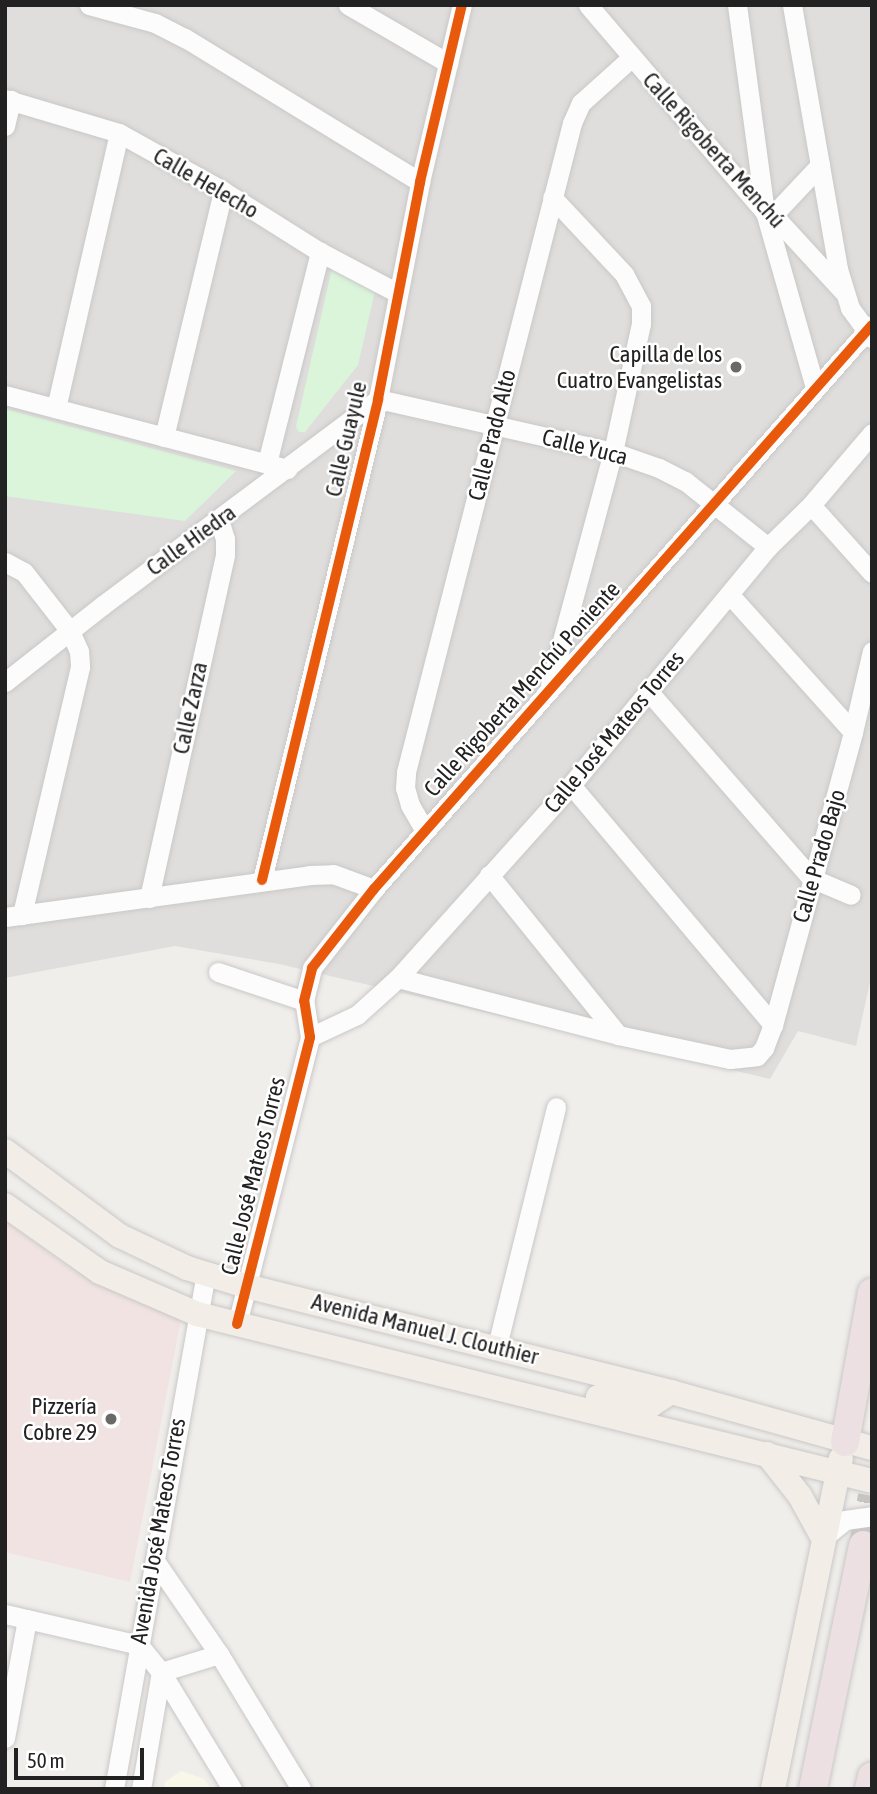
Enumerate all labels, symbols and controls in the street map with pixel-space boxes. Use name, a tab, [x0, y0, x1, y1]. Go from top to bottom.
street label: Calle Rigoberta Menchú	[637, 67, 791, 233]
street label: Calle Helecho	[148, 142, 264, 224]
place label: Capilla de los Cuatro Evangelistas	[557, 340, 722, 394]
marker: Capilla de los Cuatro Evangelistas	[728, 359, 744, 375]
street label: Calle Prado Alto	[462, 366, 522, 504]
street label: Calle Guayule	[319, 379, 373, 499]
street label: Calle Yuca	[539, 423, 631, 471]
street label: Calle Hiedra	[141, 498, 241, 582]
street label: Calle Rigoberta Menchú Poniente	[418, 576, 626, 802]
street label: Calle José Mateos Torres	[538, 645, 690, 819]
street label: Calle Zarza	[167, 659, 213, 757]
street label: Calle Prado Bajo	[787, 786, 851, 926]
street label: Calle José Mateos Torres	[215, 1074, 291, 1278]
street label: Avenida Manuel J. Clouthier	[309, 1287, 541, 1371]
place label: Pizzería Cobre 29	[23, 1392, 97, 1446]
marker: Pizzería Cobre 29	[103, 1411, 119, 1427]
street label: Avenida José Mateos Torres	[125, 1416, 191, 1646]
scale bar	[18, 1734, 147, 1778]
text: 50 m	[27, 1748, 65, 1772]

